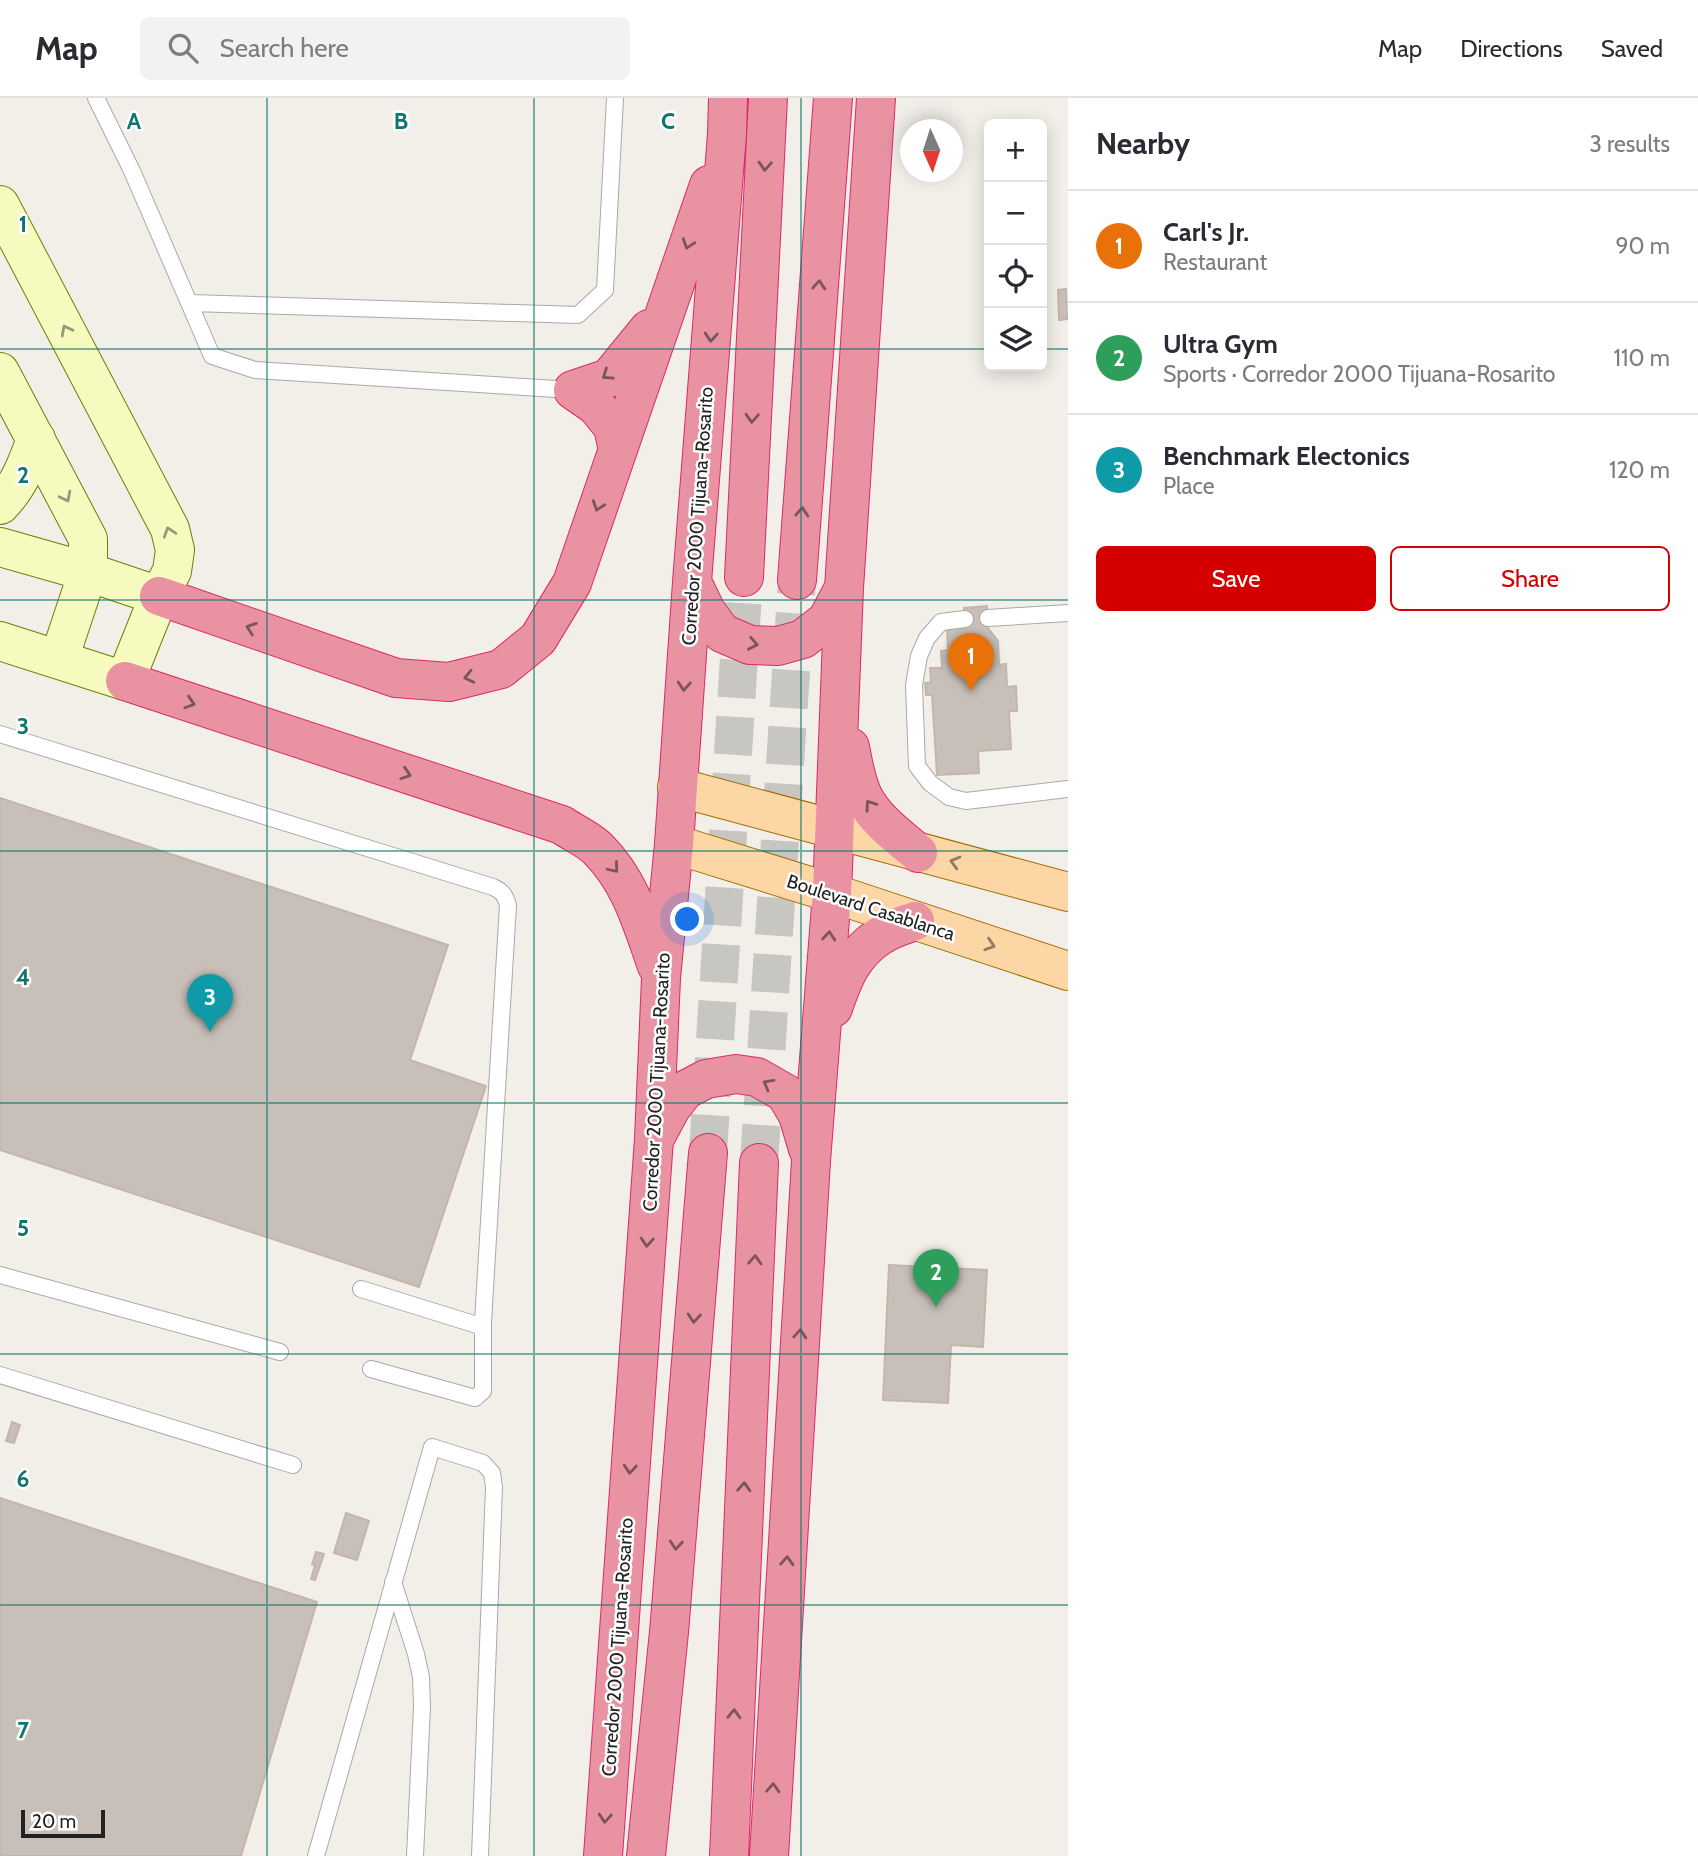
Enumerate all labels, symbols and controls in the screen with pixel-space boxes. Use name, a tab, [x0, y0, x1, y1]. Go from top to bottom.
search box	[140, 17, 630, 80]
text: Map	[35, 28, 98, 68]
icon: search	[164, 29, 202, 67]
text: Search here	[220, 32, 349, 64]
text: Map	[1378, 34, 1422, 63]
text: Directions	[1460, 34, 1563, 63]
text: Saved	[1601, 34, 1663, 63]
text: A	[127, 107, 142, 135]
text: B	[394, 107, 408, 135]
text: C	[661, 107, 675, 135]
north arrow	[900, 119, 963, 182]
map controls	[984, 119, 1047, 371]
button: +	[984, 119, 1047, 182]
text: Nearby	[1096, 125, 1190, 162]
text: 3 results	[1589, 130, 1670, 158]
one-way arrow	[758, 161, 773, 172]
button: −	[984, 182, 1047, 245]
text: 1	[19, 210, 27, 238]
text: Carl's Jr.	[1163, 216, 1249, 248]
text: 1	[1115, 232, 1123, 260]
text: 90 m	[1616, 232, 1670, 260]
one-way arrow	[682, 238, 696, 250]
button: locate	[984, 245, 1047, 308]
text: Restaurant	[1163, 248, 1267, 276]
one-way arrow	[811, 279, 826, 290]
button: layers	[984, 308, 1047, 371]
one-way arrow	[60, 325, 74, 337]
text: Ultra Gym	[1163, 328, 1278, 360]
one-way arrow	[704, 332, 719, 343]
text: 2	[1113, 344, 1125, 372]
text: 110 m	[1614, 344, 1670, 372]
text: Sports · Corredor 2000 Tijuana-Rosarito	[1163, 360, 1556, 388]
one-way arrow	[603, 367, 615, 379]
street label: Corredor 2000 Tijuana-Rosarito	[677, 386, 718, 646]
one-way arrow	[745, 413, 760, 424]
text: Benchmark Electonics	[1163, 440, 1410, 472]
text: 3	[1113, 456, 1125, 484]
text: 120 m	[1609, 456, 1670, 484]
text: 2	[17, 461, 29, 489]
text: Place	[1163, 472, 1215, 500]
one-way arrow	[58, 490, 72, 502]
one-way arrow	[592, 499, 606, 512]
one-way arrow	[794, 506, 809, 517]
one-way arrow	[163, 527, 178, 539]
button: Save	[1096, 546, 1376, 611]
button: Share	[1390, 546, 1670, 611]
one-way arrow	[245, 622, 258, 636]
pin: 1	[948, 633, 994, 691]
one-way arrow	[747, 635, 759, 650]
one-way arrow	[463, 669, 475, 683]
one-way arrow	[677, 681, 692, 692]
one-way arrow	[184, 694, 196, 709]
text: 3	[17, 712, 29, 740]
one-way arrow	[400, 766, 412, 780]
one-way arrow	[866, 800, 878, 813]
one-way arrow	[949, 856, 961, 871]
one-way arrow	[606, 859, 618, 872]
street label: Boulevard Casablanca	[784, 869, 958, 945]
your location	[670, 902, 704, 936]
one-way arrow	[821, 930, 836, 941]
one-way arrow	[984, 937, 996, 952]
street label: Corredor 2000 Tijuana-Rosarito	[638, 952, 675, 1212]
text: 4	[16, 963, 30, 991]
pin: 3	[187, 974, 233, 1032]
one-way arrow	[763, 1079, 775, 1092]
text: 5	[17, 1214, 29, 1242]
one-way arrow	[639, 1237, 654, 1248]
pin: 2	[913, 1249, 959, 1307]
one-way arrow	[747, 1254, 762, 1265]
one-way arrow	[687, 1313, 702, 1324]
one-way arrow	[793, 1328, 808, 1339]
one-way arrow	[623, 1464, 638, 1475]
text: 6	[17, 1465, 29, 1493]
one-way arrow	[737, 1481, 752, 1492]
street label: Corredor 2000 Tijuana-Rosarito	[597, 1517, 638, 1777]
one-way arrow	[669, 1540, 684, 1551]
one-way arrow	[779, 1555, 794, 1566]
one-way arrow	[727, 1709, 742, 1720]
text: 7	[17, 1716, 29, 1744]
one-way arrow	[766, 1782, 781, 1793]
scale bar	[21, 1807, 105, 1839]
text: 20 m	[32, 1810, 76, 1833]
one-way arrow	[598, 1813, 613, 1824]

